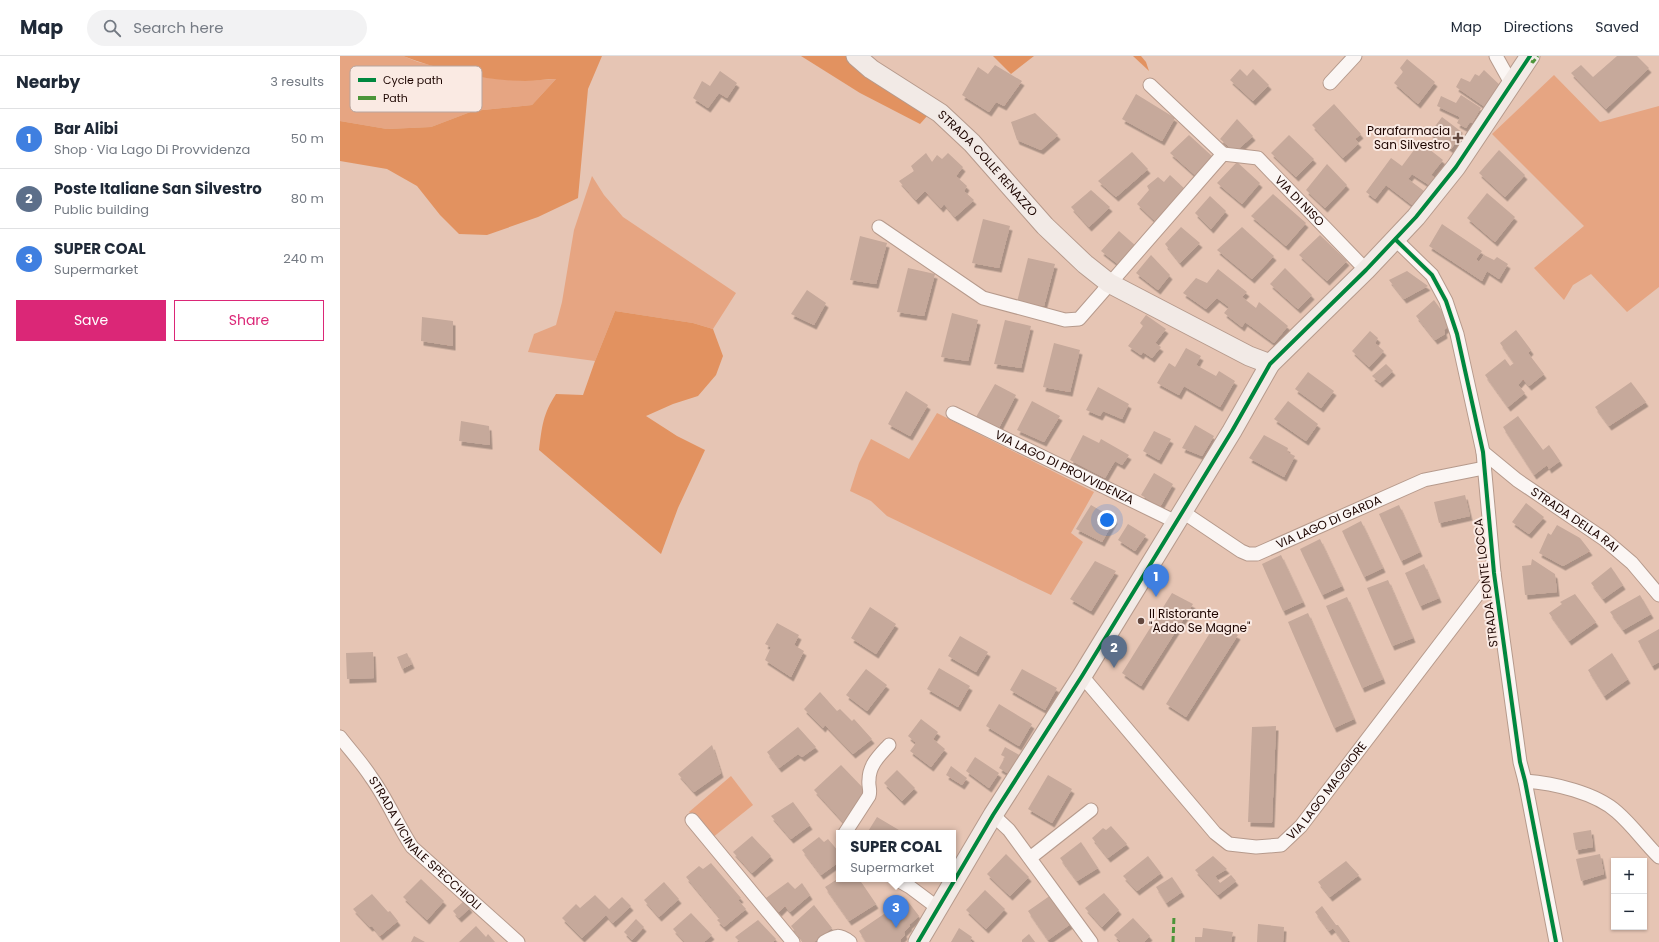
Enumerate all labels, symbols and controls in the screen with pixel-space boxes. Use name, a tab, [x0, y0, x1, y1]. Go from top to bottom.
search box	[87, 10, 367, 46]
text: Map	[20, 14, 63, 41]
icon: search	[101, 17, 123, 39]
text: Search here	[133, 17, 224, 38]
text: Map	[1451, 17, 1482, 37]
text: Directions	[1504, 17, 1573, 37]
text: Saved	[1595, 17, 1639, 37]
legend	[350, 66, 482, 112]
text: Nearby	[16, 70, 80, 94]
text: 3 results	[270, 72, 324, 91]
text: Cycle path	[383, 72, 443, 88]
text: Path	[383, 90, 408, 106]
street label: STRADA COLLE RENAZZO	[934, 106, 1042, 220]
text: Bar Alibi	[54, 118, 118, 139]
place label: Parafarmacia San Silvestro	[1367, 122, 1450, 153]
text: 1	[27, 129, 31, 148]
text: 50 m	[291, 129, 324, 148]
marker: Parafarmacia San Silvestro	[1453, 133, 1463, 143]
text: Shop · Via Lago Di Provvidenza	[54, 140, 250, 159]
street label: VIA DI NISO	[1271, 171, 1329, 230]
text: Poste Italiane San Silvestro	[54, 178, 262, 199]
text: 2	[25, 189, 33, 208]
text: 80 m	[291, 189, 324, 208]
text: Public building	[54, 200, 149, 219]
text: SUPER COAL	[54, 238, 146, 259]
text: 3	[25, 249, 33, 268]
text: 240 m	[283, 249, 324, 268]
text: Supermarket	[54, 260, 138, 279]
button: Save	[16, 300, 166, 341]
button: Share	[174, 300, 324, 341]
street label: VIA LAGO DI PROVVIDENZA	[992, 426, 1137, 508]
street label: STRADA DELLA RAI	[1528, 483, 1622, 556]
street label: VIA LAGO DI GARDA	[1273, 491, 1384, 553]
your location	[1097, 510, 1117, 530]
street label: STRADA FONTE LOCCA	[1469, 518, 1502, 648]
pin: 1	[1143, 564, 1169, 597]
place label: Il Ristorante "Addo Se Magne"	[1149, 605, 1251, 636]
marker: Il Ristorante "Addo Se Magne"	[1136, 616, 1146, 626]
pin: 2	[1101, 635, 1127, 668]
street label: VIA LAGO MAGGIORE	[1283, 738, 1370, 843]
street label: STRADA VICINALE SPECCHIOLI	[365, 773, 485, 913]
popup	[836, 830, 956, 882]
text: SUPER COAL	[850, 836, 942, 857]
text: Supermarket	[850, 858, 934, 877]
map controls	[1611, 858, 1647, 930]
button: +	[1611, 858, 1647, 894]
button: −	[1611, 894, 1647, 930]
pin: 3	[883, 895, 909, 928]

